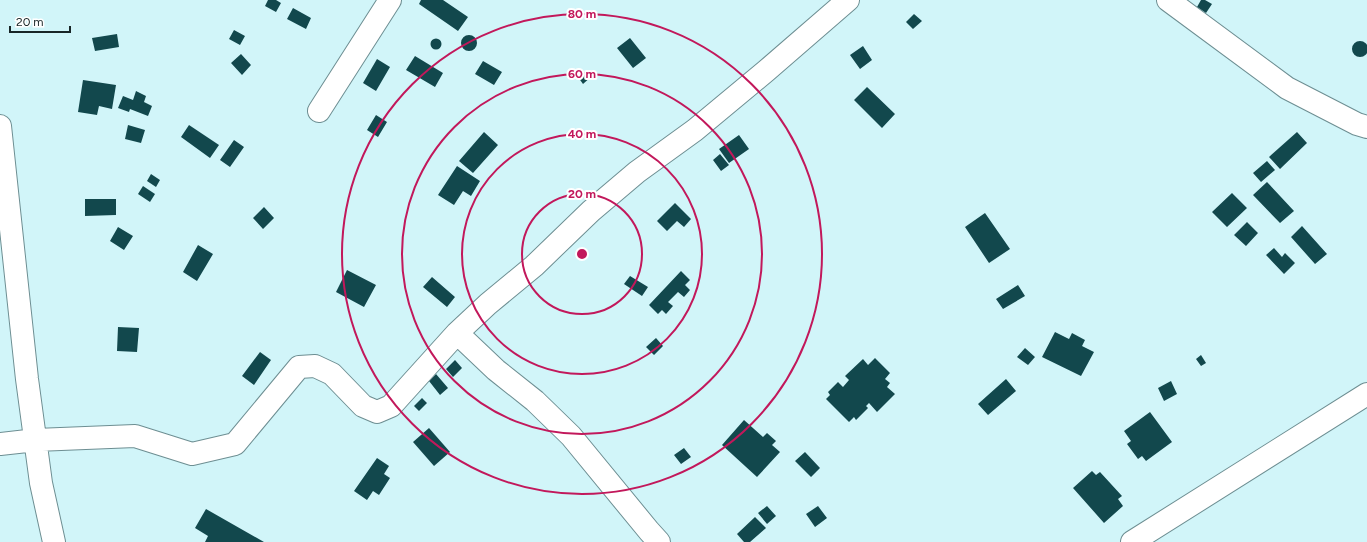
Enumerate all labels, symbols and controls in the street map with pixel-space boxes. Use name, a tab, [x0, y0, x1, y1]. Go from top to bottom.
text: 80 m	[568, 7, 596, 21]
scale bar	[10, 8, 70, 34]
text: 20 m	[16, 15, 44, 29]
text: 60 m	[568, 67, 596, 81]
text: 40 m	[568, 127, 596, 141]
text: 20 m	[568, 187, 596, 201]
centre of rings	[575, 247, 589, 261]

